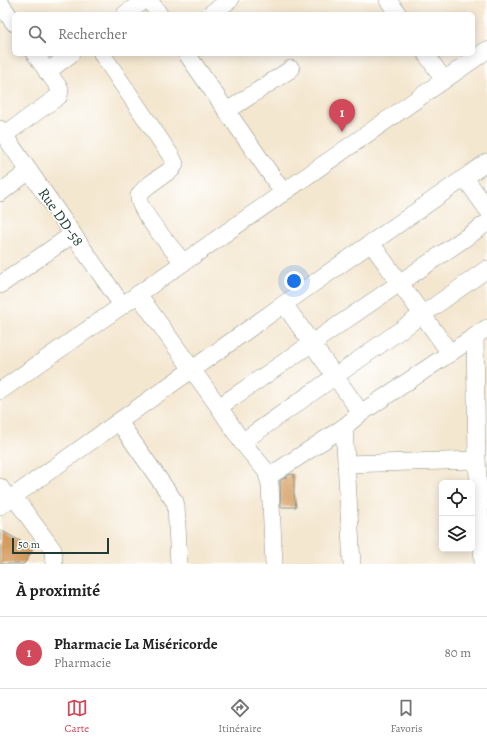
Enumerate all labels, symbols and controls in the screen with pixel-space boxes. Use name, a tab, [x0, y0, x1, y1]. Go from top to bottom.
search box	[12, 12, 475, 56]
icon: search	[26, 23, 48, 45]
text: Rechercher	[58, 24, 127, 44]
pin: 1	[329, 99, 355, 132]
street label: Rue DD-58	[34, 184, 88, 250]
your location	[284, 271, 304, 291]
map controls	[439, 480, 475, 552]
button: locate	[439, 480, 475, 516]
button: layers	[439, 516, 475, 552]
scale bar	[12, 536, 109, 555]
text: 50 m	[18, 537, 40, 552]
text: À proximité	[16, 579, 100, 602]
text: Pharmacie La Miséricorde	[54, 634, 218, 654]
text: 1	[27, 644, 31, 661]
text: 80 m	[444, 644, 471, 661]
text: Pharmacie	[54, 654, 111, 671]
tab: Carte	[65, 697, 89, 736]
tab: Itinéraire	[218, 697, 261, 736]
tab: Favoris	[390, 697, 422, 736]

